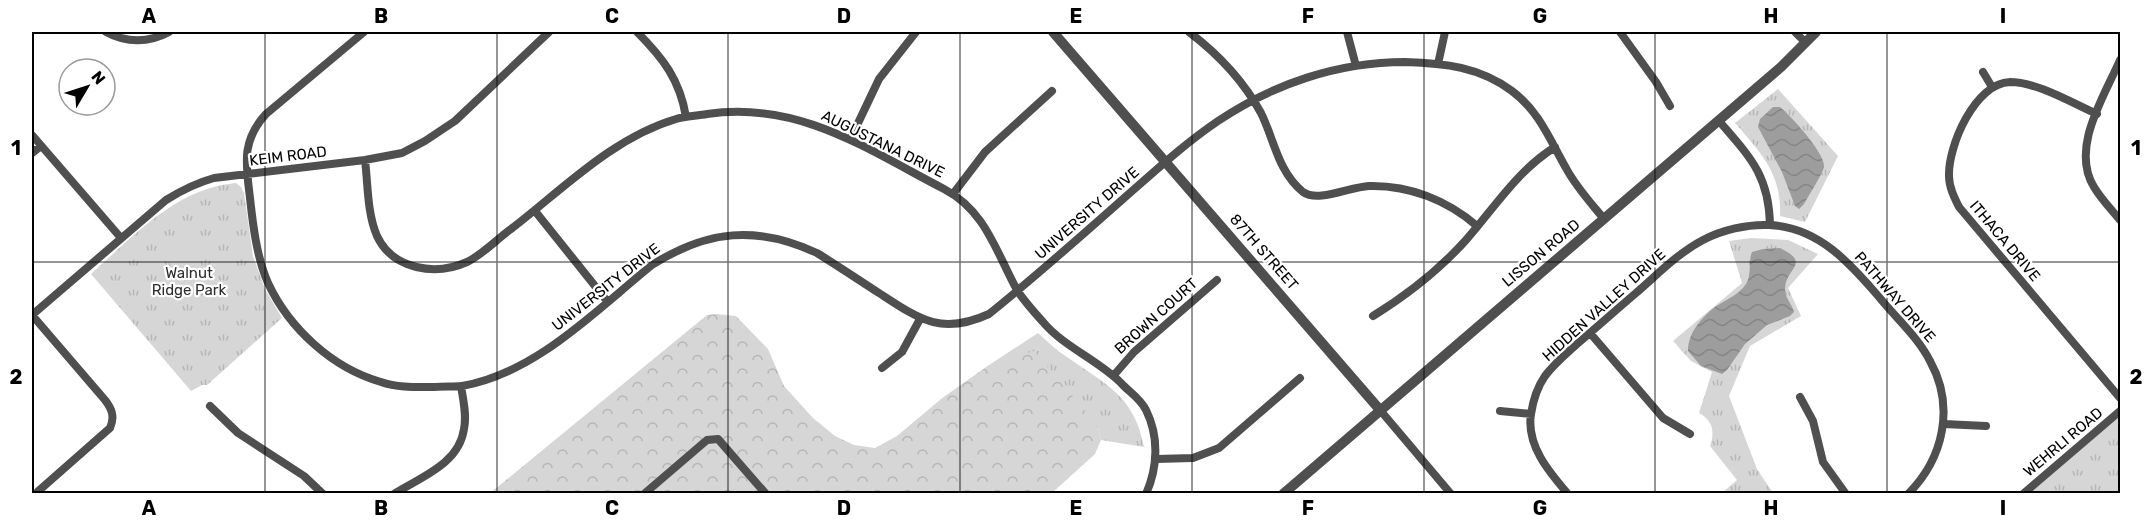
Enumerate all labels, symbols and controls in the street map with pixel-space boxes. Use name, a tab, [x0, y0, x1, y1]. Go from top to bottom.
text: A	[142, 4, 157, 28]
text: B	[374, 4, 388, 28]
text: C	[605, 4, 619, 28]
text: D	[837, 4, 851, 28]
text: E	[1070, 4, 1082, 28]
text: F	[1302, 4, 1314, 28]
text: G	[1533, 4, 1547, 28]
text: H	[1764, 4, 1778, 28]
text: I	[2000, 4, 2006, 28]
north arrow	[57, 57, 117, 117]
text: N	[87, 67, 109, 88]
street label: AUGUSTANA DRIVE	[818, 106, 948, 182]
text: 1	[11, 136, 21, 160]
text: 1	[2131, 136, 2141, 160]
street label: KEIM ROAD	[248, 142, 328, 170]
street label: UNIVERSITY DRIVE	[1031, 163, 1143, 263]
street label: ITHACA DRIVE	[1966, 197, 2044, 285]
street label: 87TH STREET	[1226, 210, 1302, 294]
street label: LISSON ROAD	[1499, 215, 1583, 291]
street label: UNIVERSITY DRIVE	[548, 239, 664, 335]
street label: HIDDEN VALLEY DRIVE	[1539, 245, 1669, 365]
street label: PATHWAY DRIVE	[1851, 248, 1939, 346]
park label: Walnut Ridge Park	[152, 264, 227, 299]
street label: BROWN COURT	[1111, 274, 1201, 358]
text: 2	[10, 365, 23, 389]
text: 2	[2130, 365, 2143, 389]
street label: WEHRLI ROAD	[2020, 404, 2106, 480]
text: A	[142, 496, 157, 520]
text: B	[374, 496, 388, 520]
text: C	[605, 496, 619, 520]
text: D	[837, 496, 851, 520]
text: E	[1070, 496, 1082, 520]
text: F	[1302, 496, 1314, 520]
text: G	[1533, 496, 1547, 520]
text: H	[1764, 496, 1778, 520]
text: I	[2000, 496, 2006, 520]

